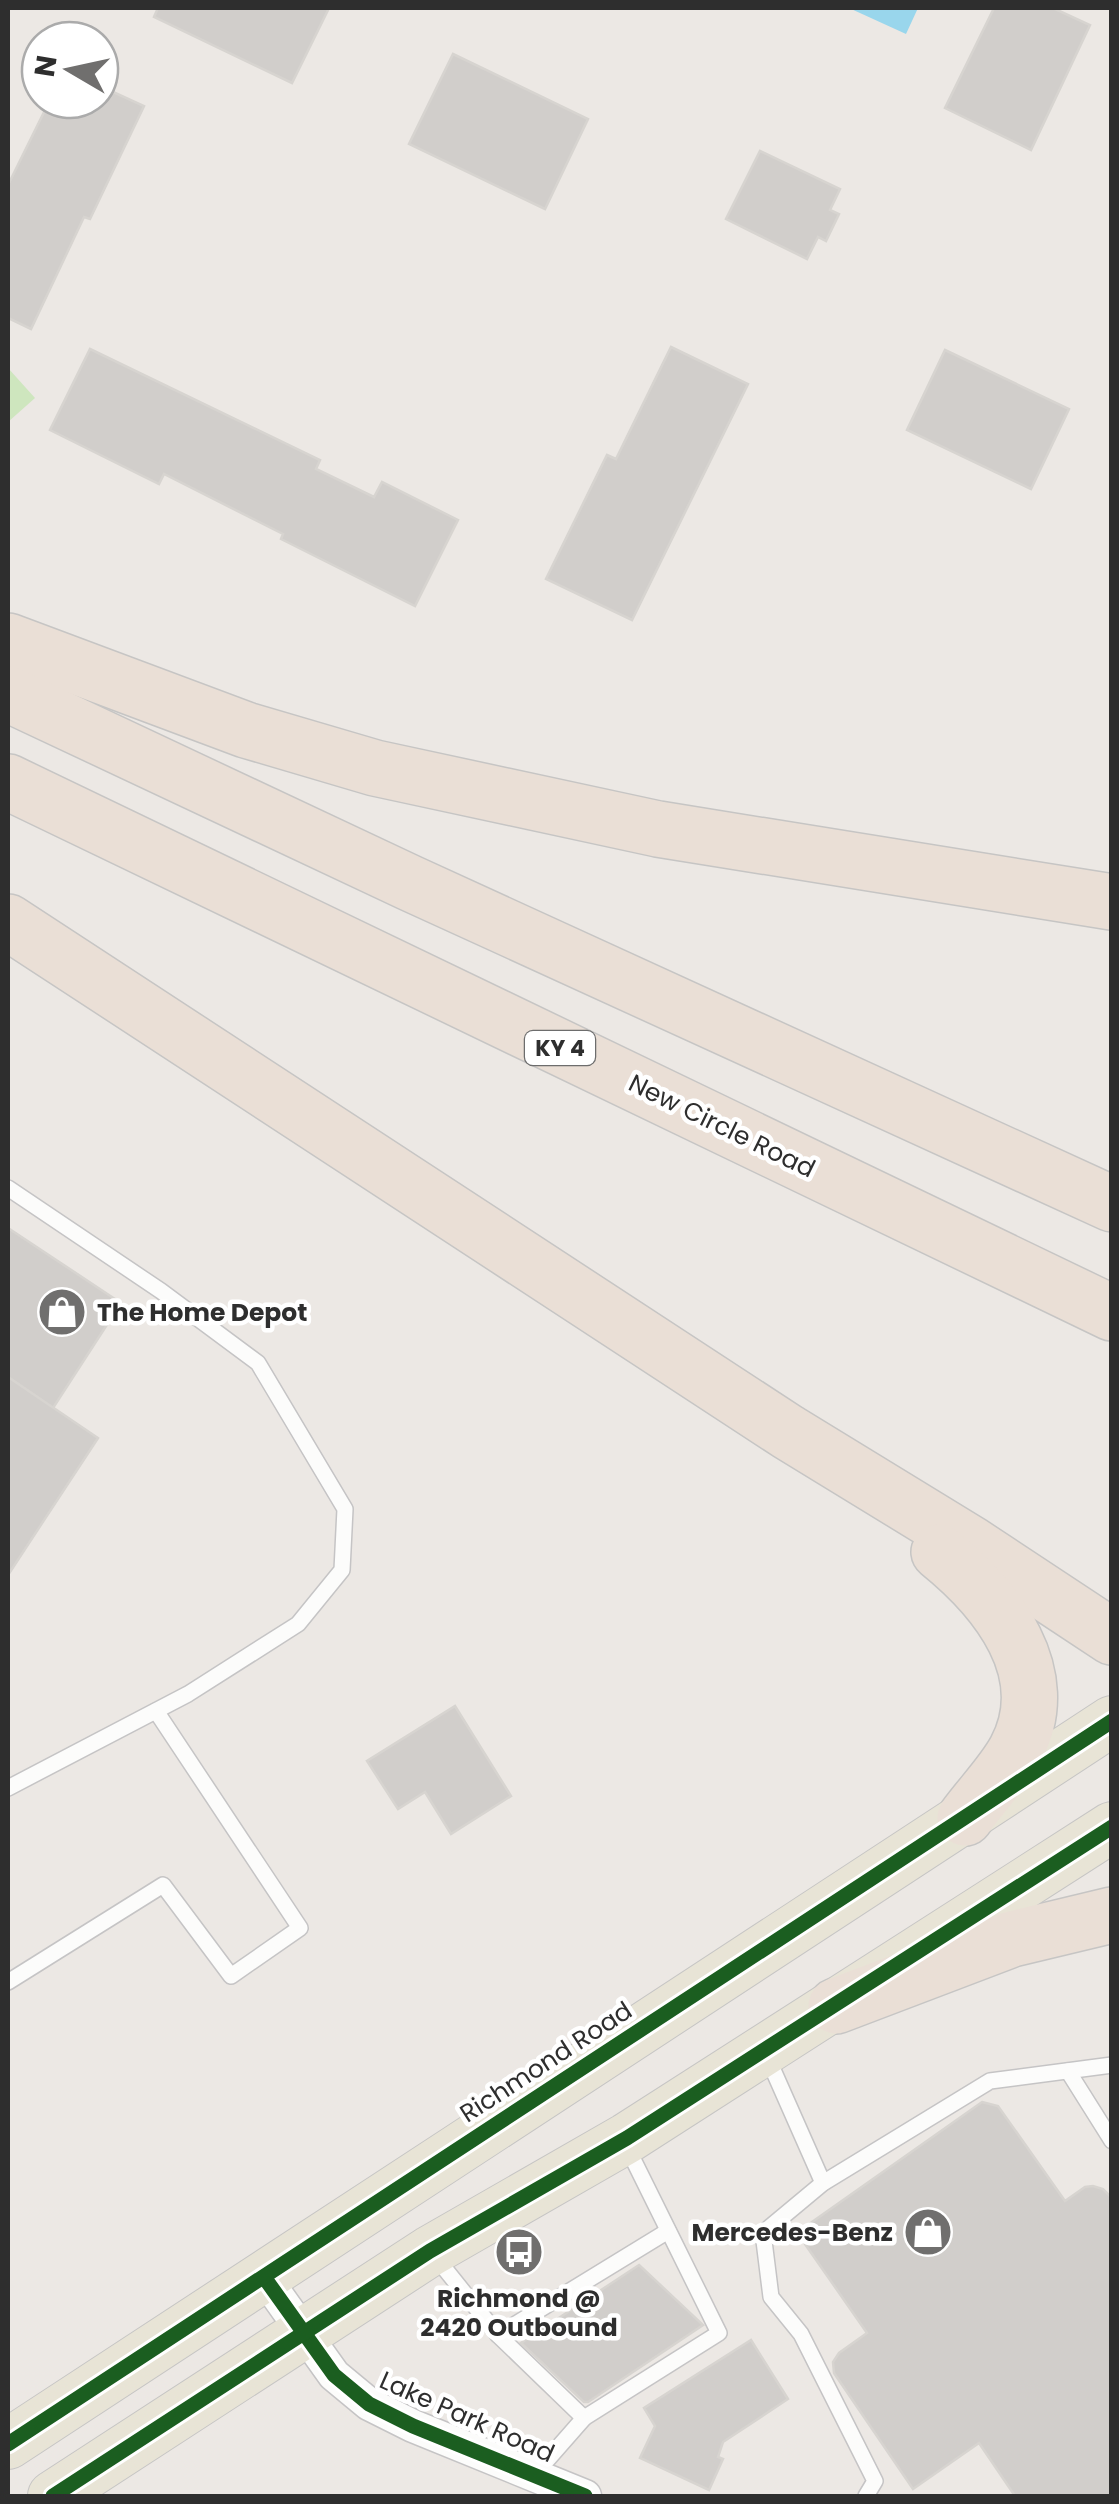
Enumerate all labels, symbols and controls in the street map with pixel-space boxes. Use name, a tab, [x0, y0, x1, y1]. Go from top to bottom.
north arrow	[20, 20, 120, 120]
text: N	[25, 53, 67, 80]
road number: KY 4	[525, 1031, 595, 1065]
street label: New Circle Road	[623, 1066, 821, 1186]
shop icon: The Home Depot	[36, 1286, 88, 1338]
place label: The Home Depot	[97, 1295, 307, 1330]
street label: Richmond Road	[453, 1993, 639, 2131]
shop icon: Mercedes-Benz	[902, 2206, 954, 2258]
place label: Mercedes-Benz	[691, 2215, 893, 2250]
bus stop icon: Richmond @ 2420 Outbound	[493, 2226, 545, 2278]
place label: Richmond @ 2420 Outbound	[420, 2281, 618, 2345]
street label: Lake Park Road	[374, 2363, 560, 2471]

